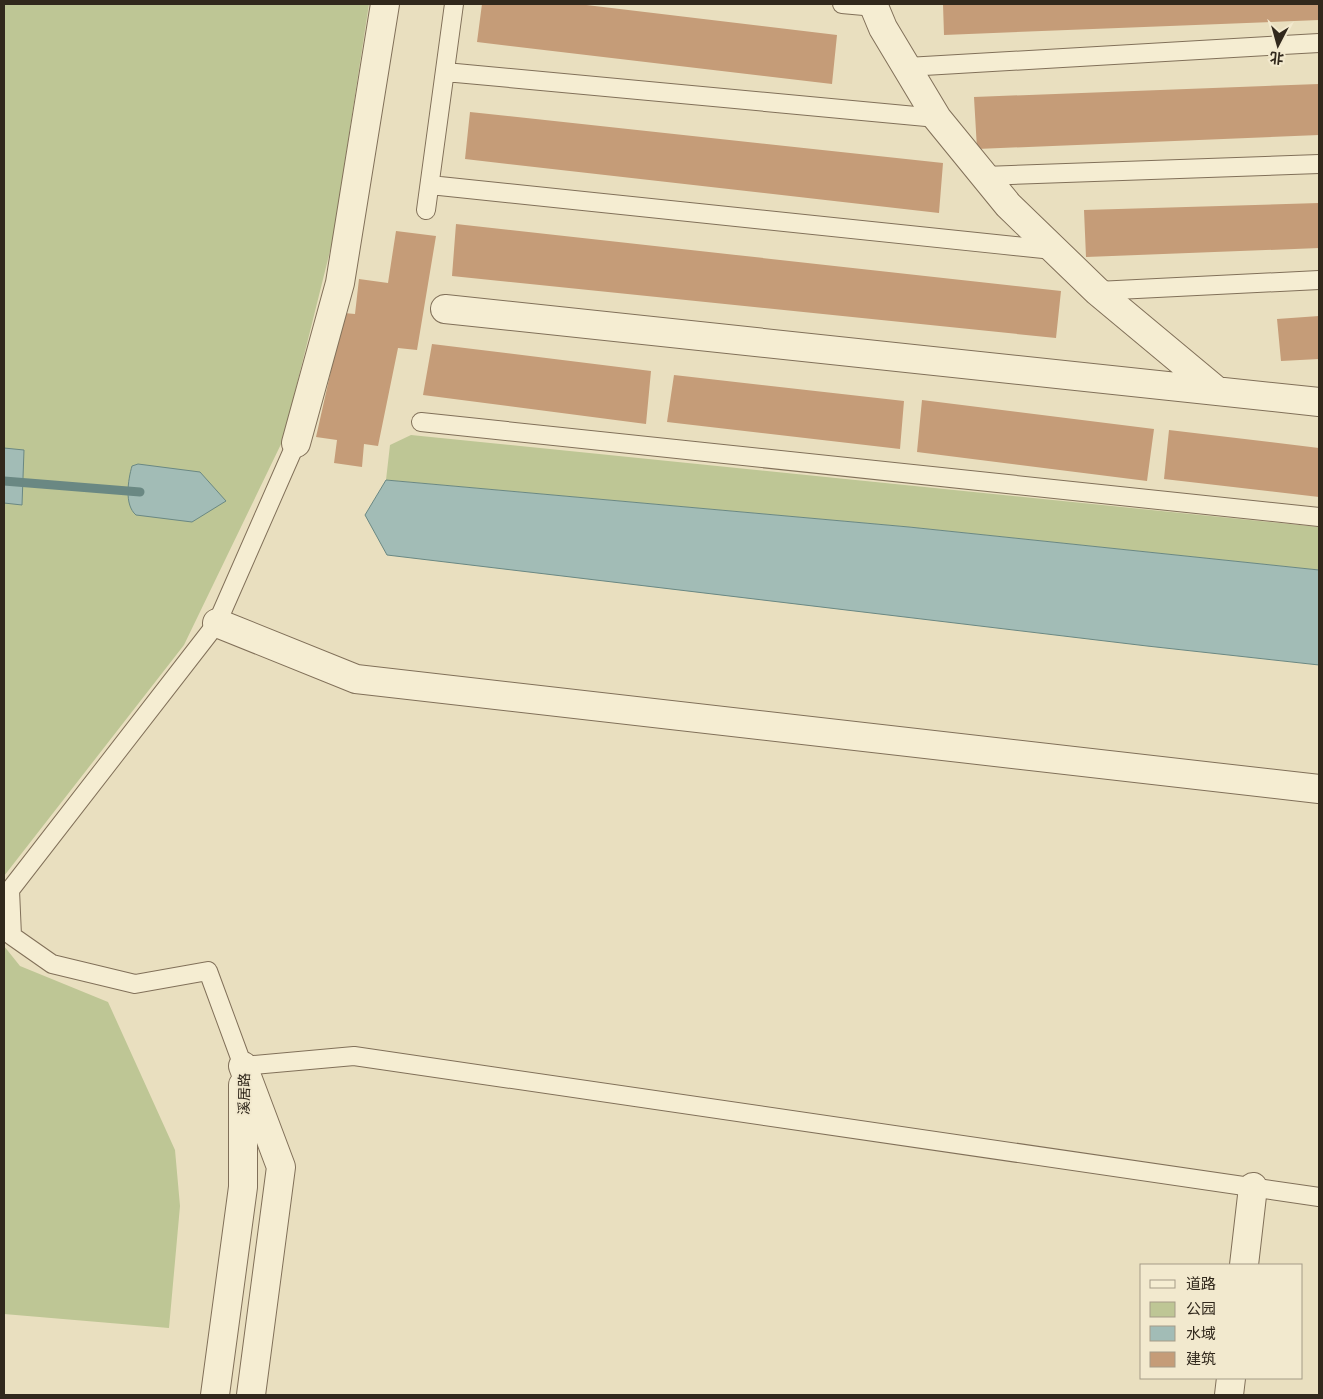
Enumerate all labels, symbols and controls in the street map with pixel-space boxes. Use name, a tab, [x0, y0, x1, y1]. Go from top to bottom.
north arrow	[1253, 20, 1303, 70]
text: 北	[1269, 48, 1285, 70]
street label: 溪居路	[233, 1073, 253, 1115]
legend	[1140, 1264, 1303, 1379]
text: 道路	[1186, 1271, 1216, 1294]
text: 公园	[1186, 1296, 1216, 1319]
text: 水域	[1186, 1321, 1216, 1344]
text: 建筑	[1186, 1346, 1216, 1369]

